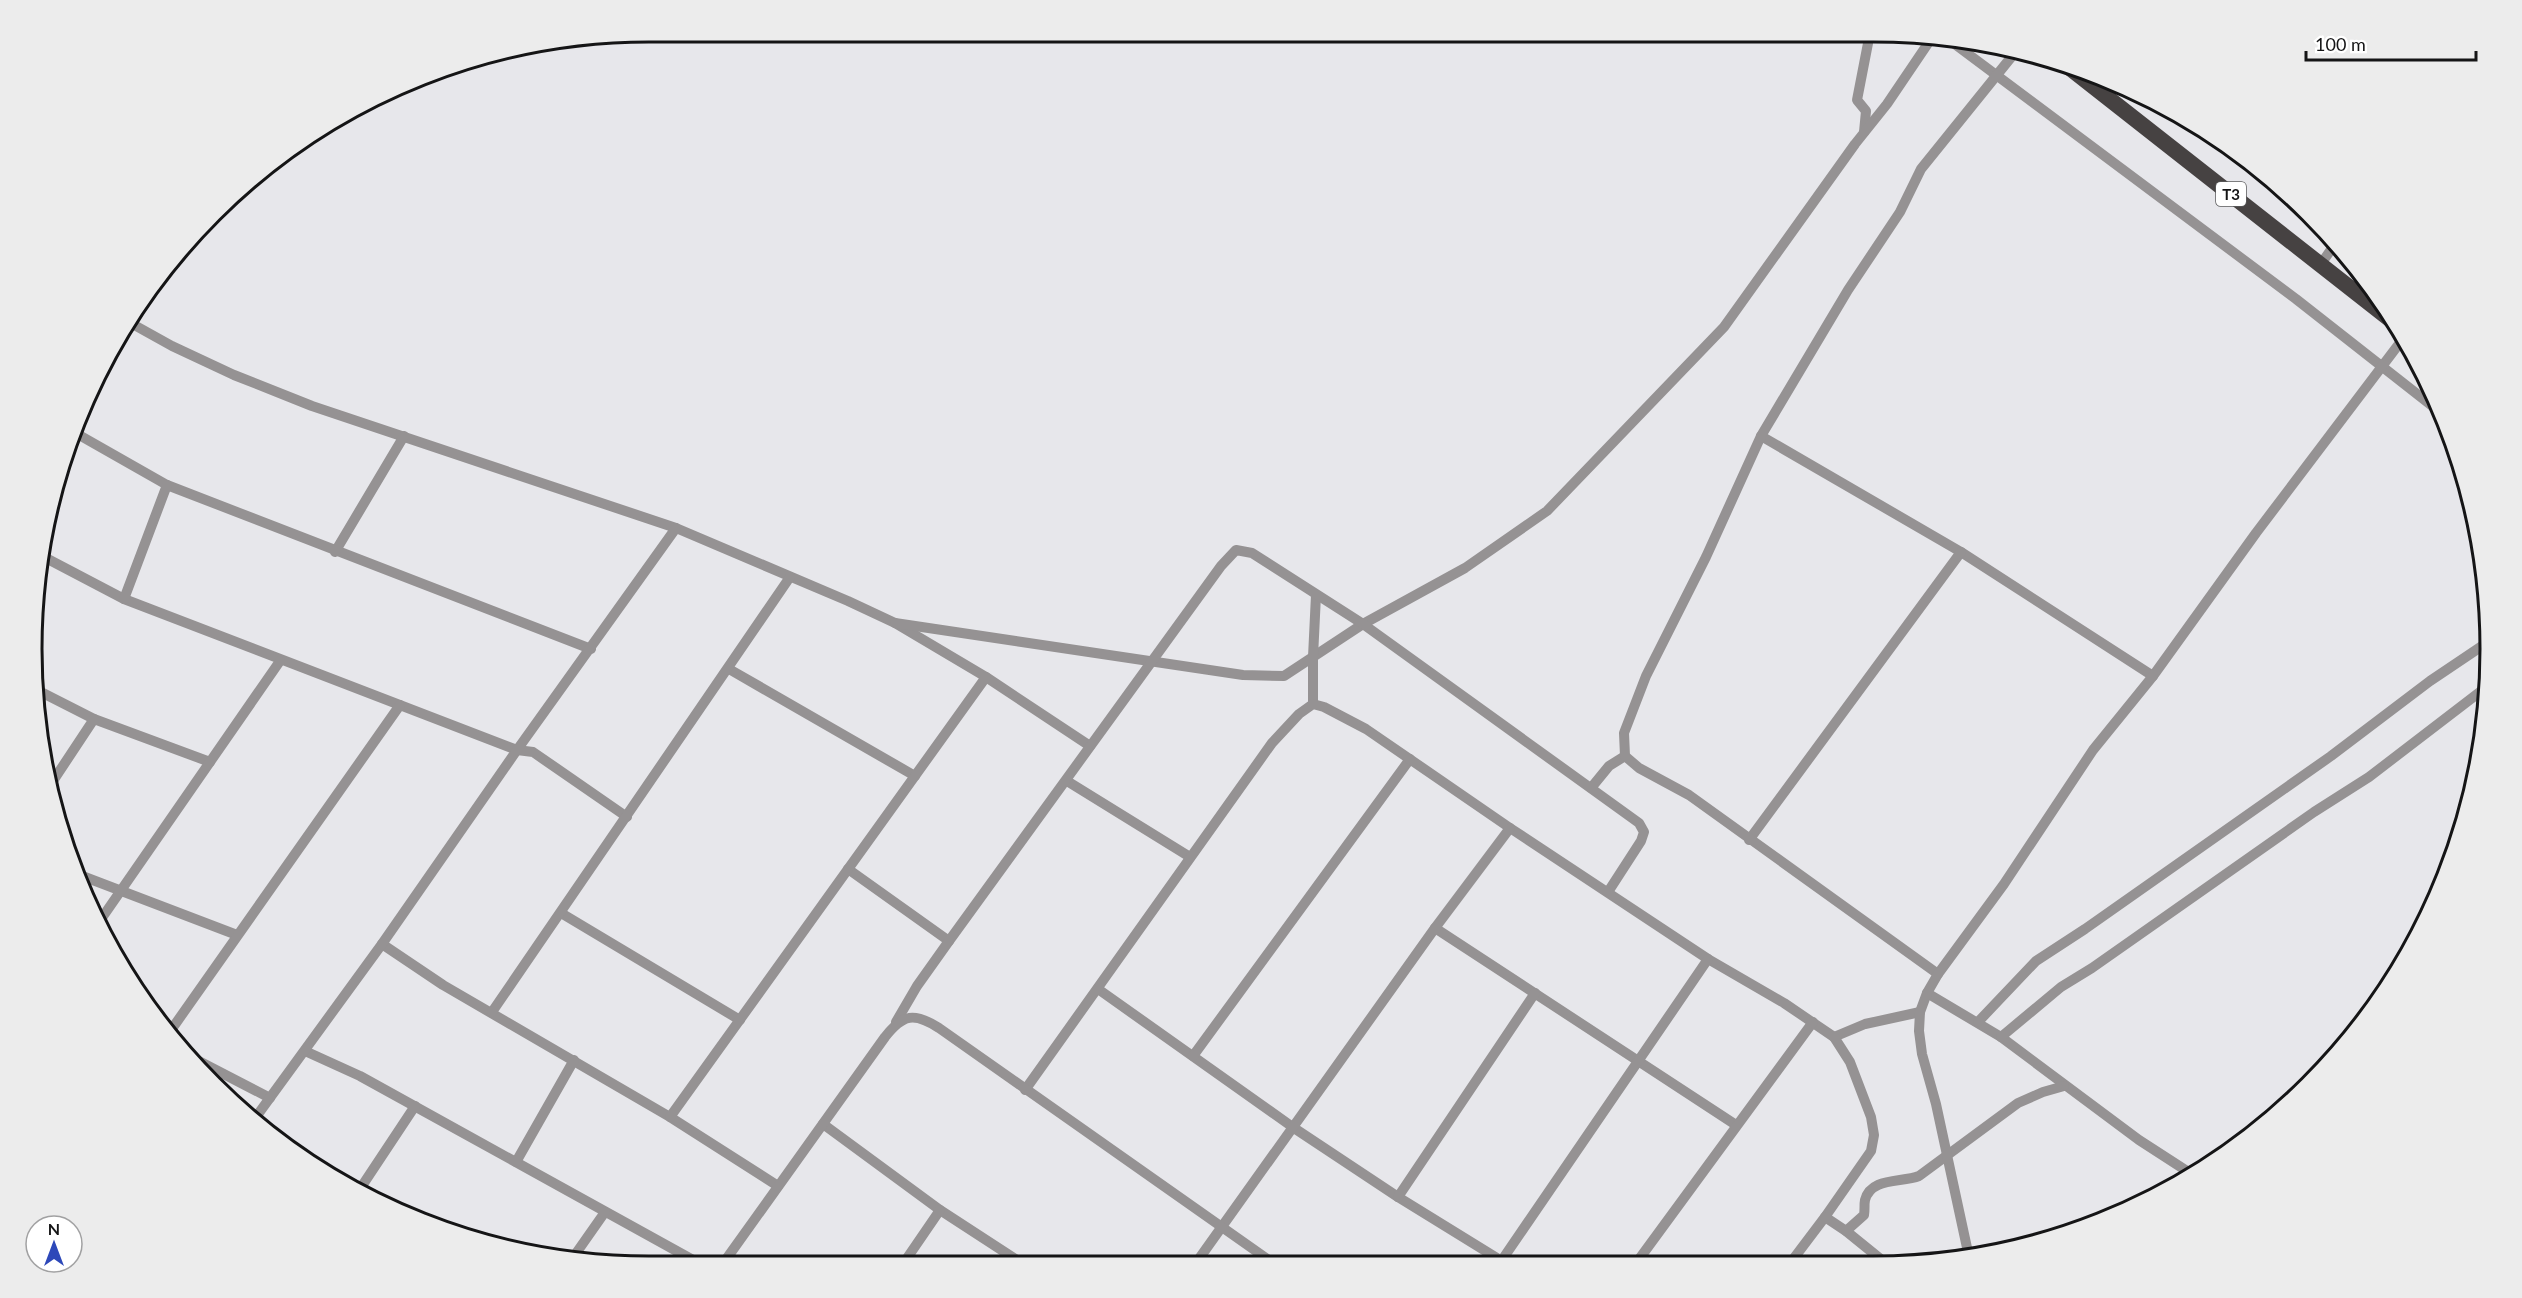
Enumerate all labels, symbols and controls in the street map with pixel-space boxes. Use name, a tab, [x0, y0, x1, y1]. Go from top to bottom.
scale bar	[2306, 24, 2476, 62]
text: 100 m	[2315, 33, 2366, 55]
road number: T3	[2216, 182, 2246, 206]
north arrow	[24, 1214, 84, 1274]
text: N	[48, 1219, 60, 1238]

